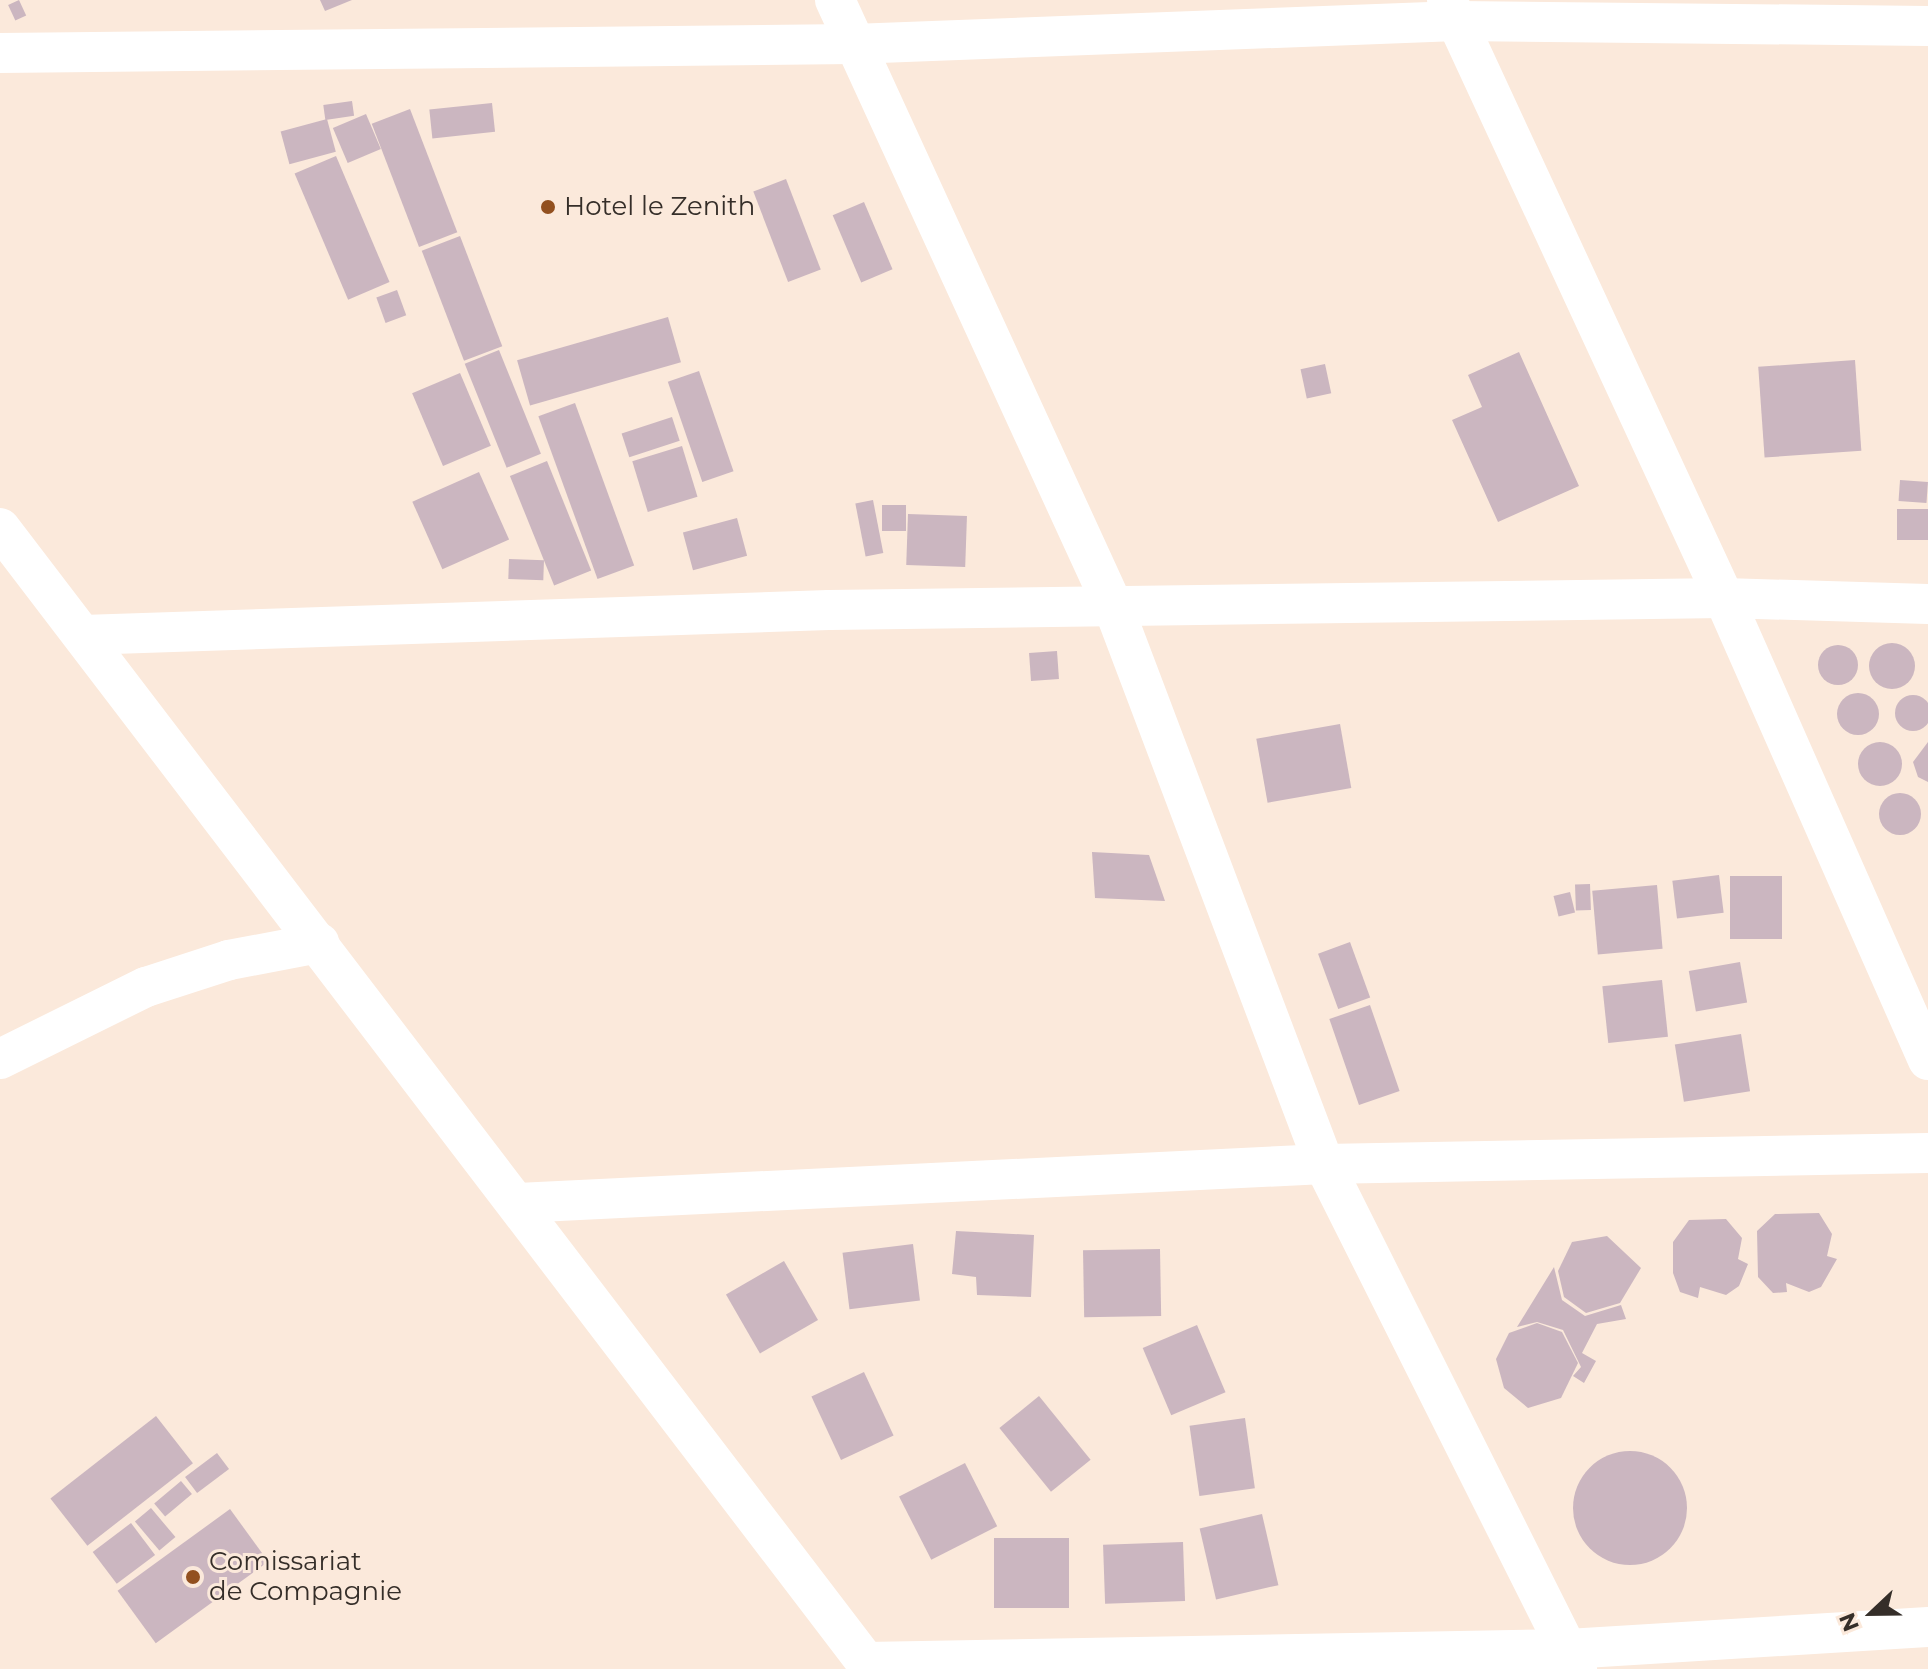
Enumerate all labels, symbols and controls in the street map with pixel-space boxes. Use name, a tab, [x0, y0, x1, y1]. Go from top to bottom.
place label: Hotel le Zenith	[564, 191, 755, 223]
marker: Hotel le Zenith	[539, 198, 557, 216]
place label: Comissariat de Compagnie	[209, 1546, 402, 1608]
marker: Comissariat de Compagnie	[184, 1568, 202, 1586]
north arrow	[1832, 1573, 1912, 1653]
text: N	[1833, 1609, 1865, 1635]

